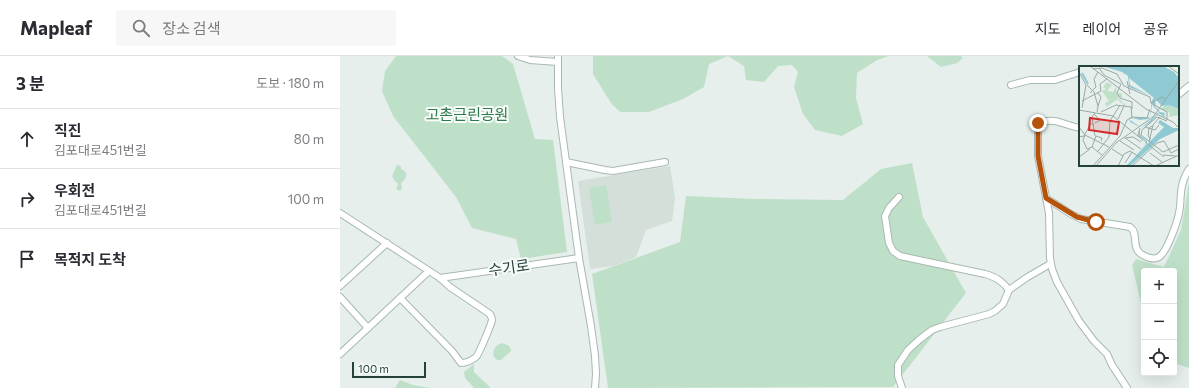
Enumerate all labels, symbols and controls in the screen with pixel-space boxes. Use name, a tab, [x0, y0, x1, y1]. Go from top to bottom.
search box	[116, 10, 396, 46]
text: Mapleaf	[20, 16, 92, 39]
icon: search	[130, 17, 152, 39]
text: 장소 검색	[162, 19, 220, 37]
text: 지도	[1035, 20, 1061, 37]
text: 레이어	[1083, 20, 1121, 37]
text: 공유	[1143, 20, 1169, 37]
inset map	[1079, 66, 1179, 166]
text: 3 분	[16, 73, 45, 94]
text: 도보 · 180 m	[256, 75, 324, 91]
park label: 고촌근린공원	[426, 105, 508, 123]
route end	[1029, 114, 1047, 132]
text: 직진	[54, 121, 82, 139]
icon: ahead	[16, 128, 38, 150]
text: 80 m	[294, 131, 324, 147]
text: 김포대로451번길	[54, 142, 147, 158]
text: 우회전	[54, 181, 95, 199]
icon: right	[16, 188, 38, 210]
text: 100 m	[288, 191, 324, 207]
text: 김포대로451번길	[54, 202, 147, 218]
route start	[1087, 213, 1105, 231]
icon: arrive	[16, 248, 38, 270]
text: 목적지 도착	[54, 250, 126, 268]
street label: 수기로	[487, 255, 531, 279]
map controls	[1141, 268, 1177, 376]
button: +	[1141, 268, 1177, 304]
button: −	[1141, 304, 1177, 340]
button: locate	[1141, 340, 1177, 376]
scale bar	[352, 360, 426, 379]
text: 100 m	[358, 362, 389, 375]

